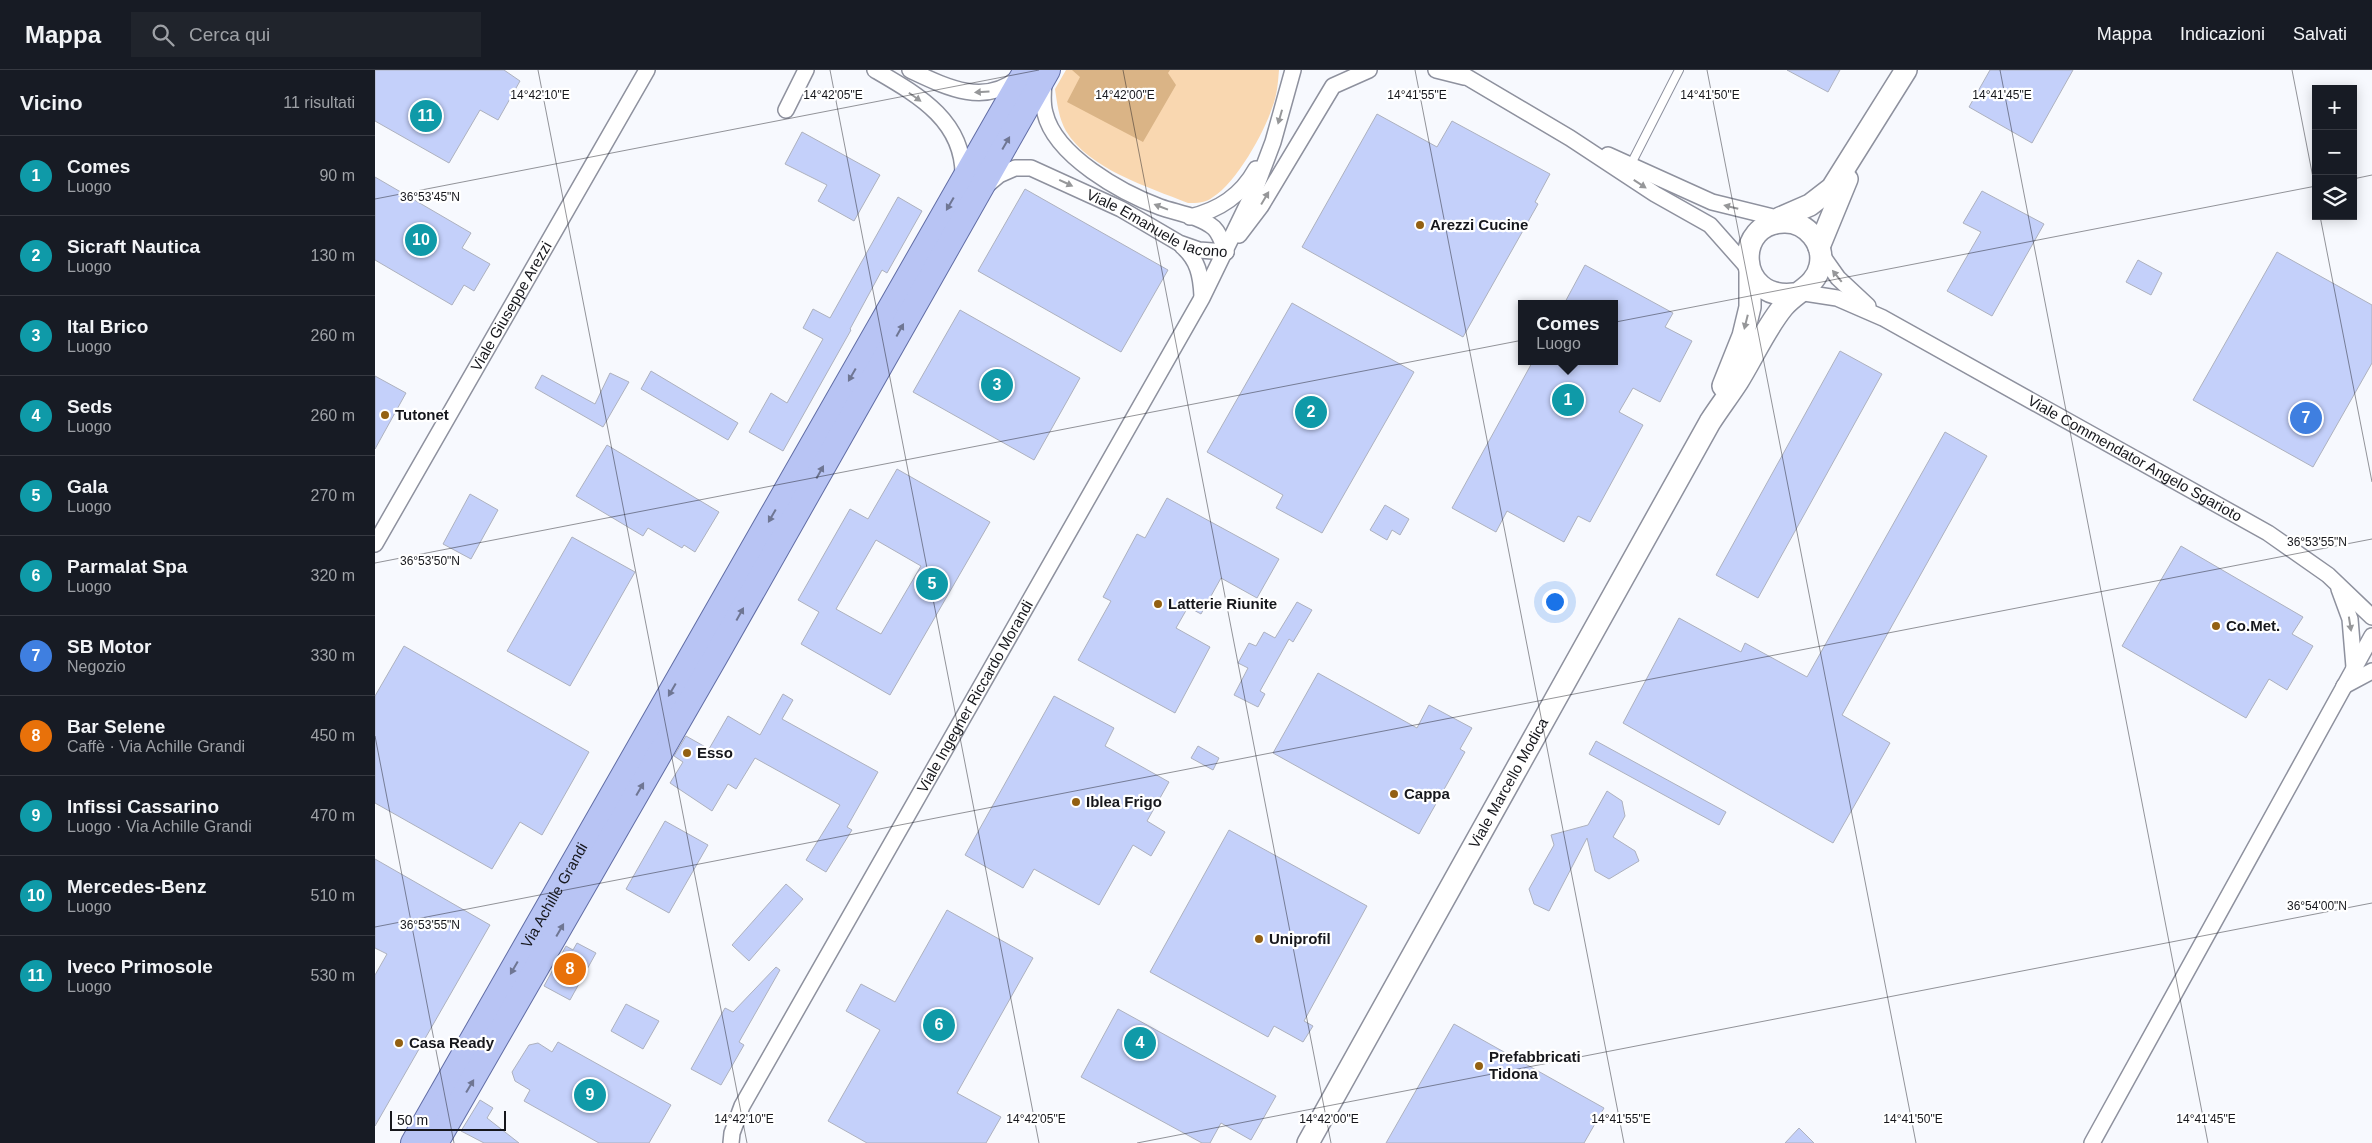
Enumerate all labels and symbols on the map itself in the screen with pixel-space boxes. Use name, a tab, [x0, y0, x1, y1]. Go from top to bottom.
text: 14°42'10"E	[510, 88, 570, 102]
text: 14°42'05"E	[803, 88, 863, 102]
one-way arrow	[974, 88, 990, 96]
text: 14°42'00"E	[1095, 88, 1155, 102]
text: 14°41'55"E	[1387, 88, 1447, 102]
text: 14°41'50"E	[1680, 88, 1740, 102]
text: 14°41'45"E	[1972, 88, 2032, 102]
one-way arrow	[908, 92, 922, 102]
pin: 11	[410, 97, 442, 135]
one-way arrow	[1276, 109, 1284, 124]
one-way arrow	[1002, 136, 1010, 151]
one-way arrow	[1633, 179, 1647, 189]
one-way arrow	[1059, 180, 1073, 188]
street label: Viale Emanuele Iacono	[1084, 185, 1228, 260]
text: 36°53'45"N	[400, 190, 460, 204]
one-way arrow	[1261, 192, 1270, 205]
one-way arrow	[946, 197, 955, 210]
one-way arrow	[1153, 203, 1168, 211]
one-way arrow	[1724, 203, 1739, 211]
place label: Arezzi Cucine	[1430, 216, 1528, 233]
marker: Arezzi Cucine	[1414, 219, 1426, 231]
pin: 10	[405, 221, 437, 259]
street label: Viale Giuseppe Arezzi	[467, 238, 555, 374]
one-way arrow	[1831, 270, 1842, 283]
one-way arrow	[1742, 314, 1750, 329]
one-way arrow	[896, 323, 904, 338]
pin: 3	[981, 366, 1013, 404]
one-way arrow	[848, 369, 857, 382]
pin: 1	[1552, 381, 1584, 419]
street label: Viale Commendator Angelo Sgarioto	[2025, 392, 2245, 525]
pin: 2	[1295, 393, 1327, 431]
pin: 7	[2290, 399, 2322, 437]
place label: Tutonet	[395, 406, 449, 423]
marker: Tutonet	[379, 409, 391, 421]
one-way arrow	[816, 465, 824, 479]
one-way arrow	[767, 510, 776, 523]
text: 36°53'55"N	[2287, 535, 2347, 549]
text: 36°53'50"N	[400, 554, 460, 568]
pin: 5	[916, 565, 948, 603]
your location	[1542, 589, 1568, 615]
place label: Latterie Riunite	[1168, 595, 1277, 612]
street label: Viale Ingegner Riccardo Morandi	[913, 597, 1036, 795]
marker: Latterie Riunite	[1152, 598, 1164, 610]
one-way arrow	[736, 607, 745, 620]
place label: Co.Met.	[2226, 617, 2280, 634]
one-way arrow	[2347, 617, 2355, 633]
marker: Co.Met.	[2210, 620, 2222, 632]
one-way arrow	[668, 683, 677, 697]
street label: Viale Marcello Modica	[1465, 714, 1552, 851]
place label: Esso	[697, 744, 733, 761]
marker: Esso	[681, 747, 693, 759]
one-way arrow	[636, 782, 645, 796]
place label: Cappa	[1404, 785, 1451, 802]
marker: Cappa	[1388, 788, 1400, 800]
place label: Iblea Frigo	[1086, 793, 1162, 810]
marker: Iblea Frigo	[1070, 796, 1082, 808]
street label: Via Achille Grandi	[517, 840, 591, 951]
text: 36°54'00"N	[2287, 899, 2347, 913]
text: 36°53'55"N	[400, 918, 460, 932]
one-way arrow	[555, 924, 564, 937]
place label: Uniprofil	[1269, 930, 1331, 947]
marker: Uniprofil	[1253, 933, 1265, 945]
pin: 8	[554, 950, 586, 988]
one-way arrow	[510, 962, 519, 975]
pin: 6	[923, 1006, 955, 1044]
pin: 4	[1124, 1024, 1156, 1062]
place label: Casa Ready	[409, 1034, 495, 1051]
marker: Casa Ready	[393, 1037, 405, 1049]
place label: Prefabbricati Tidona	[1489, 1048, 1581, 1082]
marker: Prefabbricati Tidona	[1473, 1060, 1485, 1072]
pin: 9	[574, 1076, 606, 1114]
one-way arrow	[466, 1080, 475, 1093]
scale bar	[390, 1108, 506, 1131]
text: 14°42'10"E	[714, 1112, 774, 1126]
text: 14°42'05"E	[1006, 1112, 1066, 1126]
text: 14°42'00"E	[1299, 1112, 1359, 1126]
text: 14°41'55"E	[1591, 1112, 1651, 1126]
text: 14°41'50"E	[1883, 1112, 1943, 1126]
text: 14°41'45"E	[2176, 1112, 2236, 1126]

